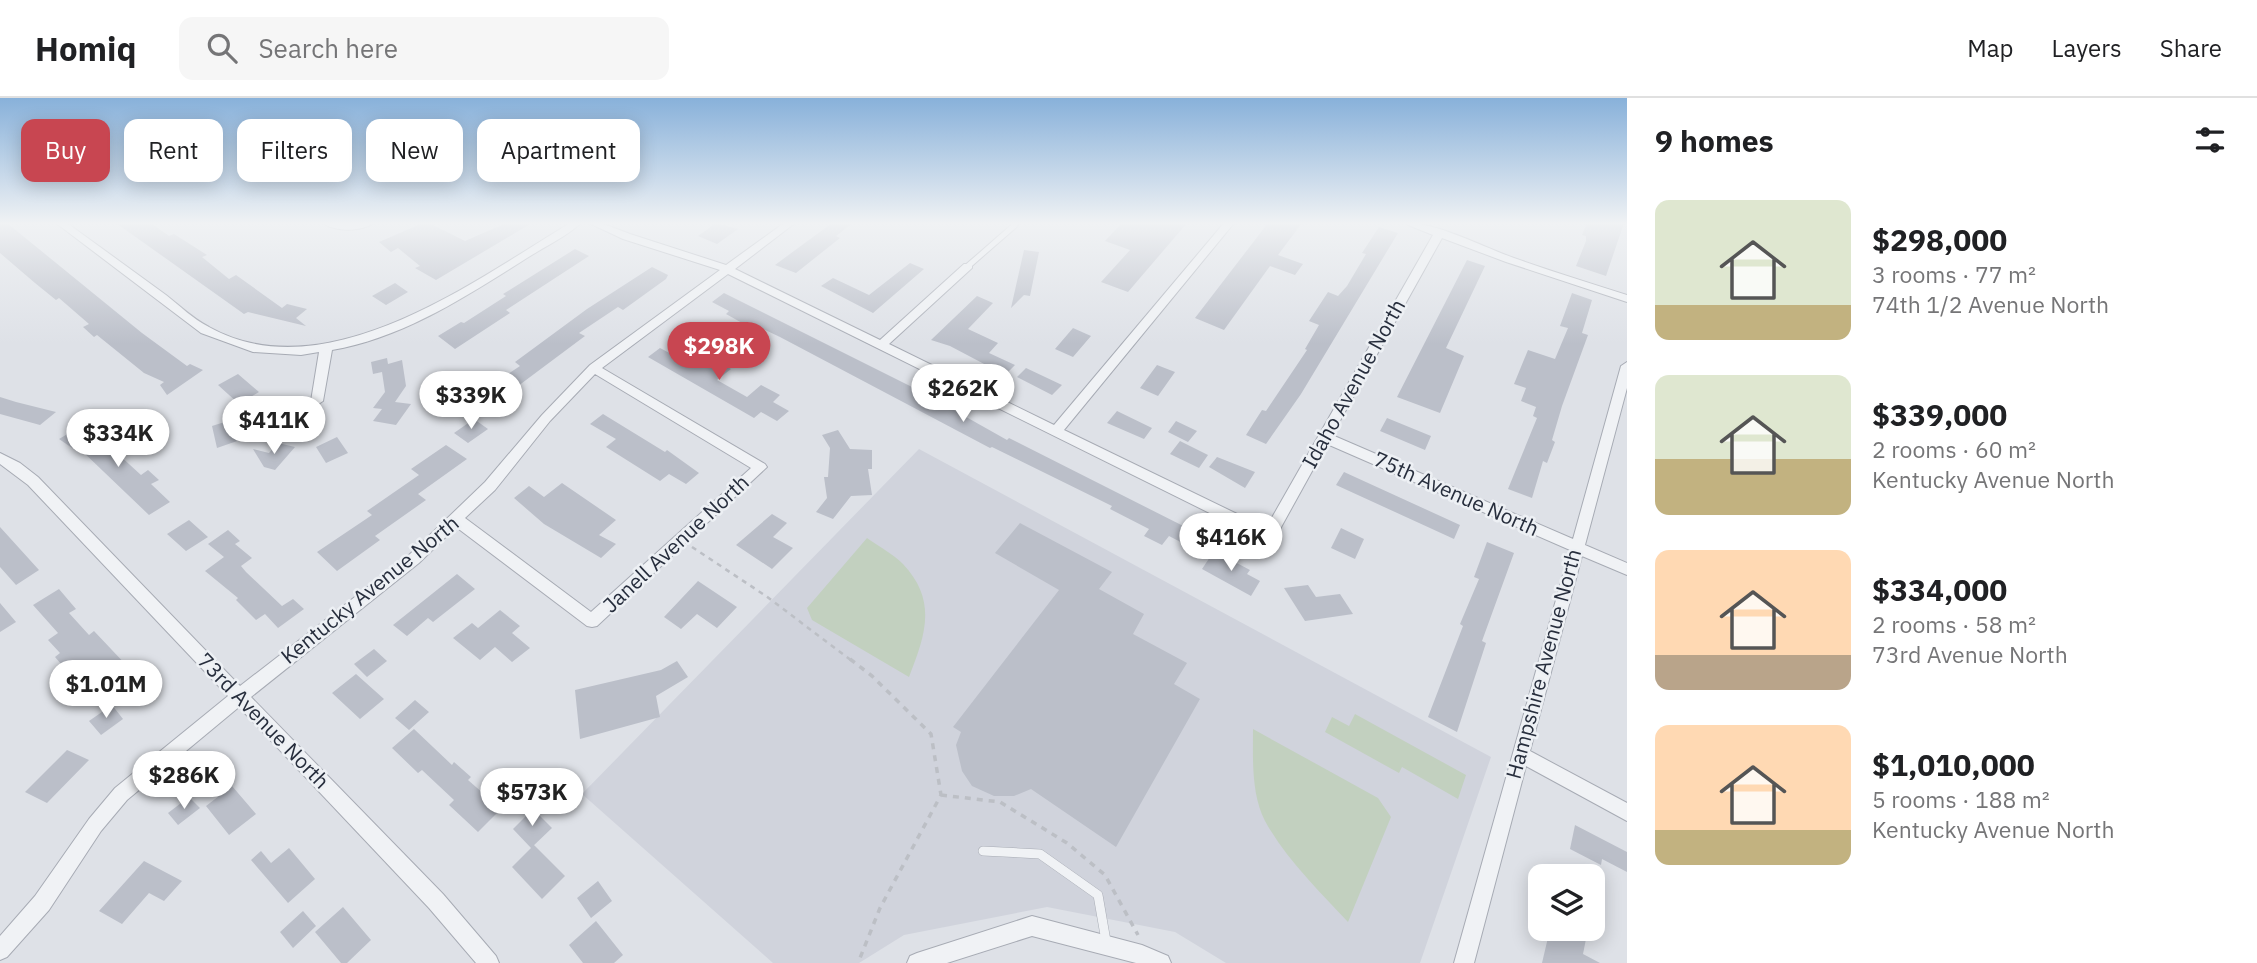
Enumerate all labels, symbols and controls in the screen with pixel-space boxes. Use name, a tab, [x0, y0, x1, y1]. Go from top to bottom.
search box	[179, 17, 669, 80]
text: Homiq	[35, 27, 137, 70]
icon: search	[203, 29, 241, 67]
text: Search here	[259, 31, 398, 65]
text: Map	[1967, 32, 2014, 64]
text: Layers	[2052, 32, 2122, 64]
text: Share	[2160, 32, 2222, 64]
chip: Buy	[21, 119, 110, 182]
chip: Rent	[124, 119, 223, 182]
chip: Filters	[237, 119, 352, 182]
chip: New	[366, 119, 463, 182]
chip: Apartment	[477, 119, 640, 182]
text: 9 homes	[1655, 121, 1774, 160]
icon: filters	[2191, 121, 2229, 159]
text: $298,000	[1872, 220, 2007, 259]
icon: home	[1711, 228, 1795, 312]
text: 3 rooms · 77 m²	[1872, 259, 2036, 289]
text: 74th 1/2 Avenue North	[1872, 289, 2109, 319]
street label: Idaho Avenue North	[1295, 294, 1411, 473]
pin: $298K	[670, 322, 768, 382]
text: $298K	[683, 330, 755, 360]
pin: $262K	[914, 364, 1012, 424]
pin: $339K	[422, 372, 520, 431]
text: $262K	[927, 372, 999, 402]
text: $339K	[435, 379, 507, 409]
text: $339,000	[1872, 395, 2007, 434]
pin: $411K	[225, 396, 323, 456]
icon: home	[1711, 403, 1795, 487]
text: $411K	[238, 404, 310, 434]
pin: $334K	[69, 410, 167, 469]
text: $334K	[82, 417, 154, 447]
text: 2 rooms · 60 m²	[1872, 434, 2036, 464]
street label: 75th Avenue North	[1369, 444, 1544, 542]
text: Kentucky Avenue North	[1872, 464, 2114, 494]
street label: Janell Avenue North	[596, 468, 755, 618]
street label: Kentucky Avenue North	[275, 509, 464, 670]
pin: $416K	[1182, 514, 1280, 573]
text: $416K	[1195, 521, 1267, 551]
street label: Hampshire Avenue North	[1499, 546, 1587, 782]
text: $334,000	[1872, 570, 2007, 609]
icon: home	[1711, 578, 1795, 662]
text: 2 rooms · 58 m²	[1872, 609, 2036, 639]
text: 73rd Avenue North	[1872, 639, 2068, 669]
street label: 73rd Avenue North	[192, 646, 336, 794]
pin: $1.01M	[49, 660, 163, 720]
text: $1.01M	[65, 668, 147, 698]
text: $1,010,000	[1872, 745, 2035, 784]
pin: $286K	[135, 752, 233, 811]
icon: home	[1711, 753, 1795, 837]
text: $286K	[148, 759, 220, 789]
pin: $573K	[483, 768, 581, 828]
text: $573K	[496, 776, 568, 806]
text: 5 rooms · 188 m²	[1872, 784, 2050, 814]
text: Kentucky Avenue North	[1872, 814, 2114, 844]
map controls	[1528, 864, 1605, 941]
button: layers	[1528, 864, 1605, 941]

